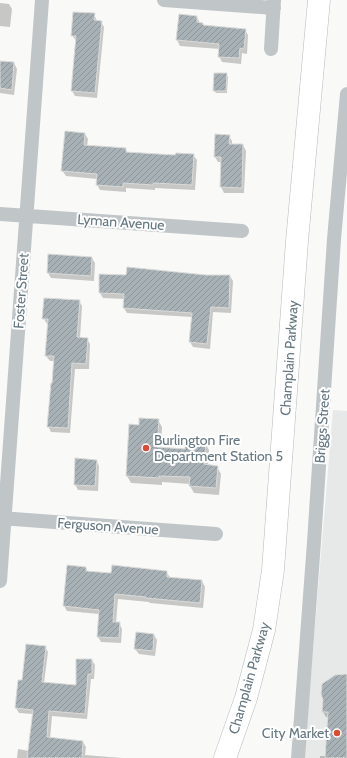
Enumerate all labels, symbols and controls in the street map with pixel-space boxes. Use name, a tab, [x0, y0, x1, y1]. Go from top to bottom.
street label: Lyman Avenue	[77, 210, 165, 234]
street label: Foster Street	[9, 252, 33, 329]
street label: Champlain Parkway	[276, 300, 302, 416]
street label: Briggs Street	[310, 388, 334, 464]
place label: Burlington Fire Department Station 5	[154, 431, 283, 465]
marker: Burlington Fire Department Station 5	[141, 443, 151, 453]
street label: Ferguson Avenue	[57, 513, 159, 539]
street label: Champlain Parkway	[224, 620, 274, 736]
place label: City Market	[262, 724, 329, 742]
marker: City Market	[332, 728, 342, 738]

